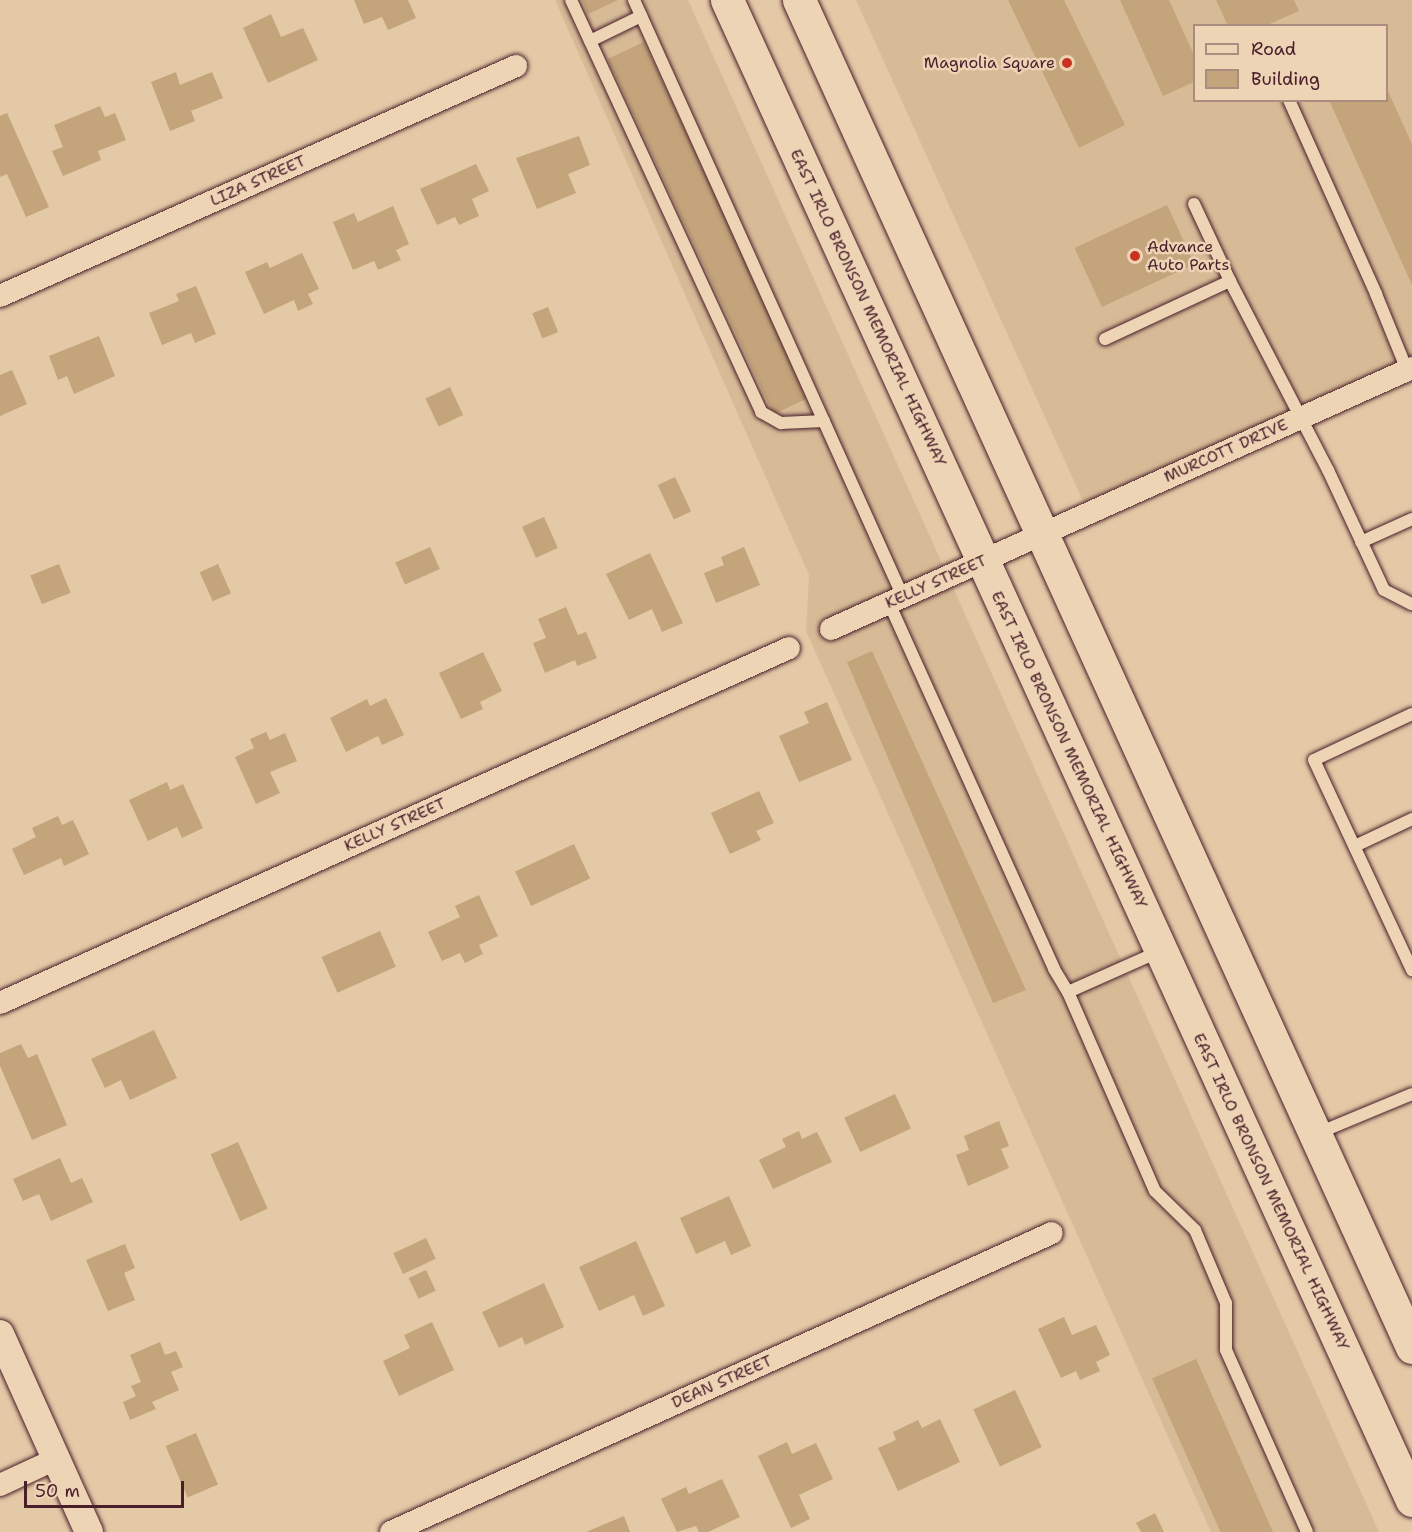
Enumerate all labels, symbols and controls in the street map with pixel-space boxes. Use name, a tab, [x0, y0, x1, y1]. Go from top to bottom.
legend	[1193, 24, 1388, 102]
text: Road	[1251, 37, 1296, 61]
place label: Magnolia Square	[924, 53, 1055, 73]
marker: Magnolia Square	[1060, 56, 1074, 70]
text: Building	[1251, 67, 1320, 91]
street label: EAST IRLO BRONSON MEMORIAL HIGHWAY	[786, 146, 950, 470]
street label: LIZA STREET	[207, 151, 309, 211]
place label: Advance Auto Parts	[1147, 237, 1229, 275]
marker: Advance Auto Parts	[1128, 249, 1142, 263]
street label: MURCOTT DRIVE	[1161, 415, 1291, 487]
street label: KELLY STREET	[882, 551, 990, 613]
street label: EAST IRLO BRONSON MEMORIAL HIGHWAY	[987, 588, 1151, 912]
street label: KELLY STREET	[341, 794, 449, 856]
street label: EAST IRLO BRONSON MEMORIAL HIGHWAY	[1189, 1030, 1353, 1354]
street label: DEAN STREET	[669, 1351, 775, 1413]
scale bar	[27, 1469, 188, 1507]
text: 50 m	[35, 1479, 80, 1503]

